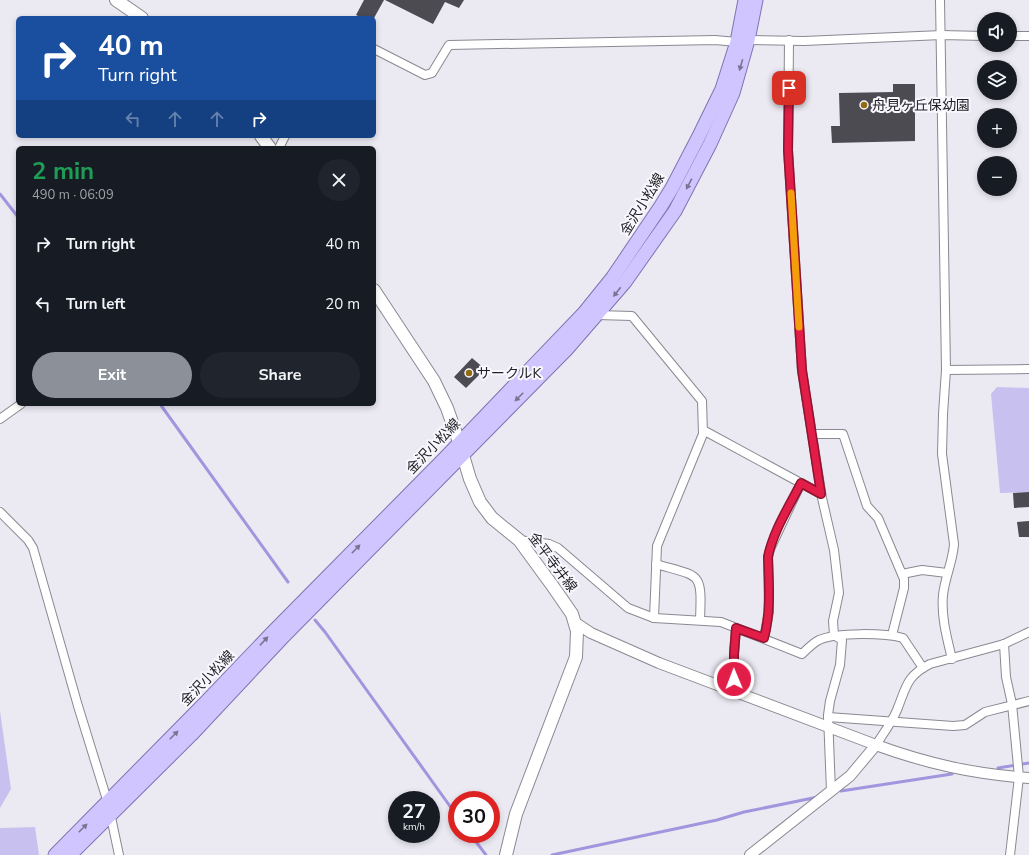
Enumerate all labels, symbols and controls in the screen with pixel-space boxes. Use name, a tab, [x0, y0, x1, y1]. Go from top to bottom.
map controls	[977, 12, 1017, 196]
button: sound	[977, 12, 1017, 52]
text: 40 m	[98, 27, 164, 65]
icon: right	[32, 32, 84, 84]
one-way arrow	[738, 60, 744, 72]
button: layers	[977, 60, 1017, 100]
text: Turn right	[98, 63, 177, 87]
pin	[772, 71, 806, 105]
icon: arrive	[778, 77, 800, 99]
place label: 舟見ヶ丘保幼園	[872, 96, 970, 115]
marker: 舟見ヶ丘保幼園	[859, 100, 869, 110]
icon: left	[122, 108, 144, 130]
icon: ahead	[164, 108, 186, 130]
icon: ahead	[206, 108, 228, 130]
icon: right	[248, 108, 270, 130]
button: +	[977, 108, 1017, 148]
text: 2 min	[32, 155, 94, 187]
button: −	[977, 156, 1017, 196]
button: close	[318, 159, 360, 201]
street label: 金沢小松線	[616, 170, 669, 239]
one-way arrow	[686, 178, 692, 190]
text: 490 m · 06:09	[32, 186, 114, 204]
icon: right	[32, 233, 54, 255]
text: Turn right	[66, 234, 135, 254]
text: 40 m	[325, 234, 360, 254]
one-way arrow	[613, 287, 622, 298]
icon: left	[32, 293, 54, 315]
text: Turn left	[66, 294, 125, 314]
text: 20 m	[325, 294, 360, 314]
button: Exit	[32, 352, 192, 398]
button: Share	[200, 352, 360, 398]
place label: サークルK	[477, 364, 542, 383]
marker: サークルK	[464, 368, 474, 378]
one-way arrow	[514, 392, 524, 402]
street label: 金沢小松線	[402, 415, 465, 478]
street label: 金平寺井線	[524, 529, 581, 596]
one-way arrow	[351, 544, 360, 554]
one-way arrow	[259, 636, 269, 646]
street label: 金沢小松線	[176, 647, 239, 710]
position arrow	[713, 658, 755, 700]
one-way arrow	[169, 730, 179, 740]
speed limit sign: 30	[448, 791, 500, 843]
text: 27	[402, 798, 426, 825]
text: km/h	[403, 820, 425, 834]
one-way arrow	[78, 823, 88, 832]

